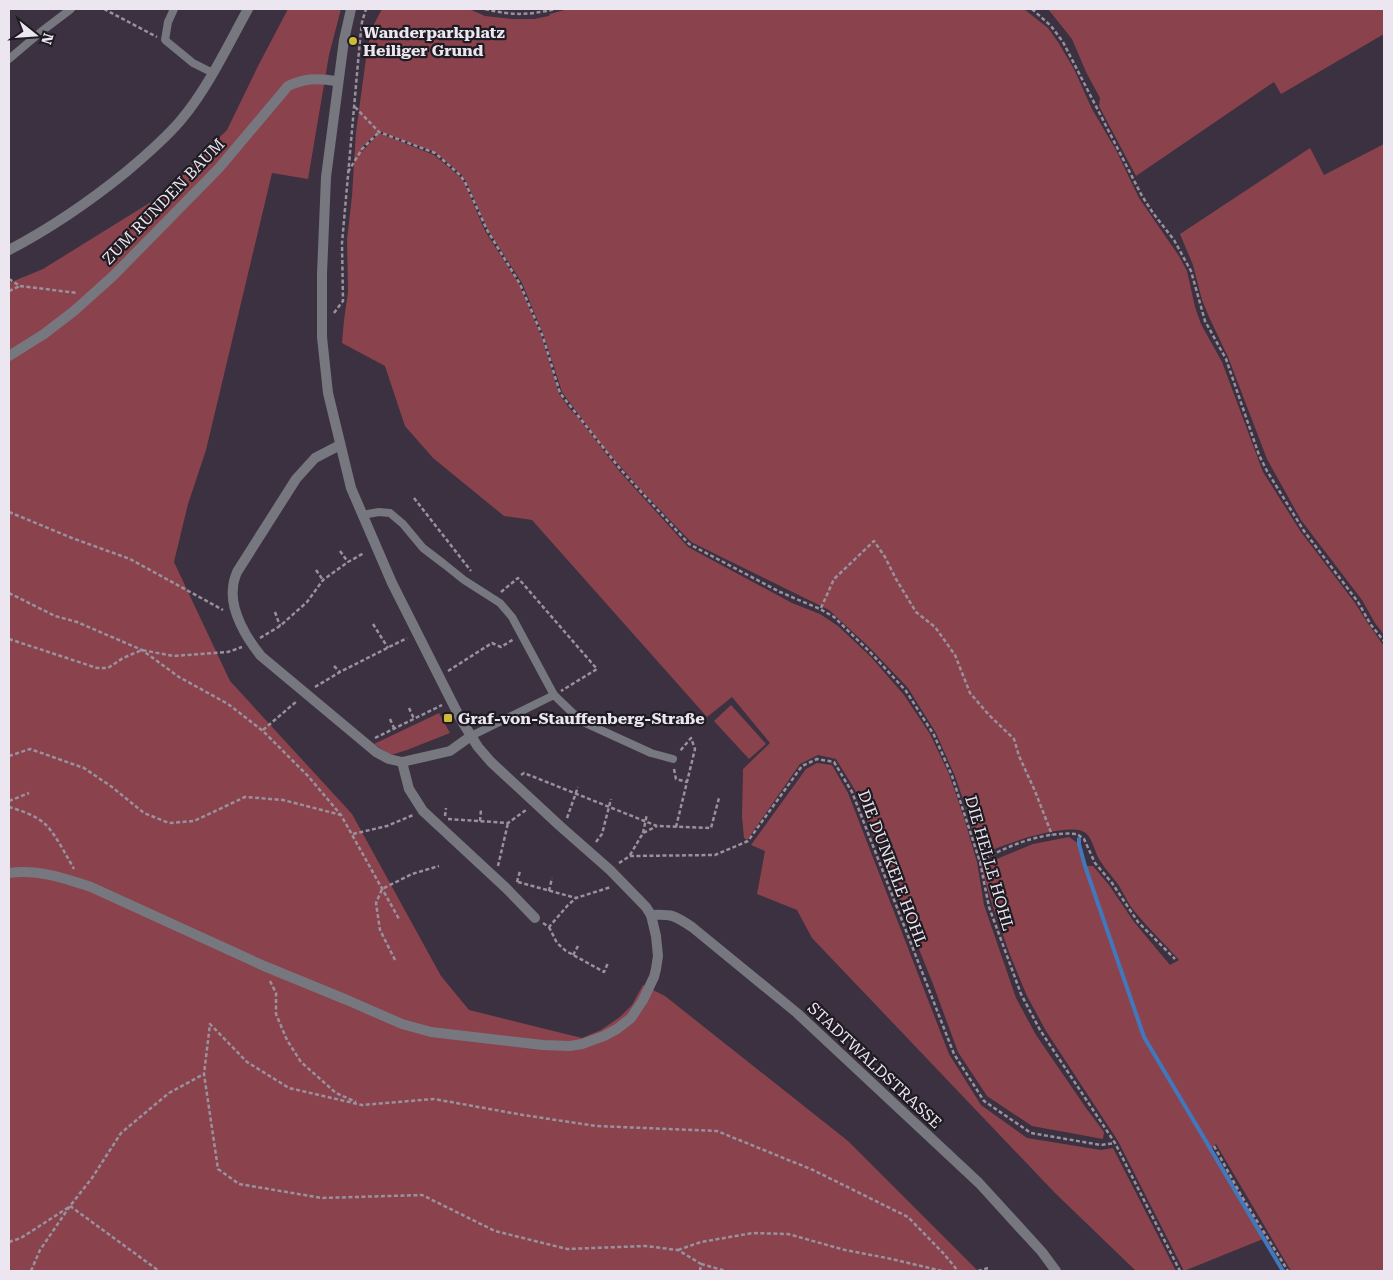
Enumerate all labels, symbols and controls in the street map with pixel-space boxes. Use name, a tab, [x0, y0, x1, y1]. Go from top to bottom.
north arrow	[10, 10, 60, 60]
place label: Wanderparkplatz Heiliger Grund	[363, 23, 505, 60]
text: N	[38, 31, 57, 47]
marker: Wanderparkplatz Heiliger Grund	[347, 35, 359, 47]
street label: ZUM RUNDEN BAUM	[98, 135, 228, 268]
place label: Graf-von-Stauffenberg-Straße	[458, 709, 705, 728]
marker: Graf-von-Stauffenberg-Straße	[442, 712, 454, 724]
street label: DIE DUNKELE HOHL	[854, 787, 931, 949]
street label: DIE HELLE HOHL	[961, 793, 1018, 933]
street label: STADTWALDSTRASSE	[804, 998, 946, 1132]

